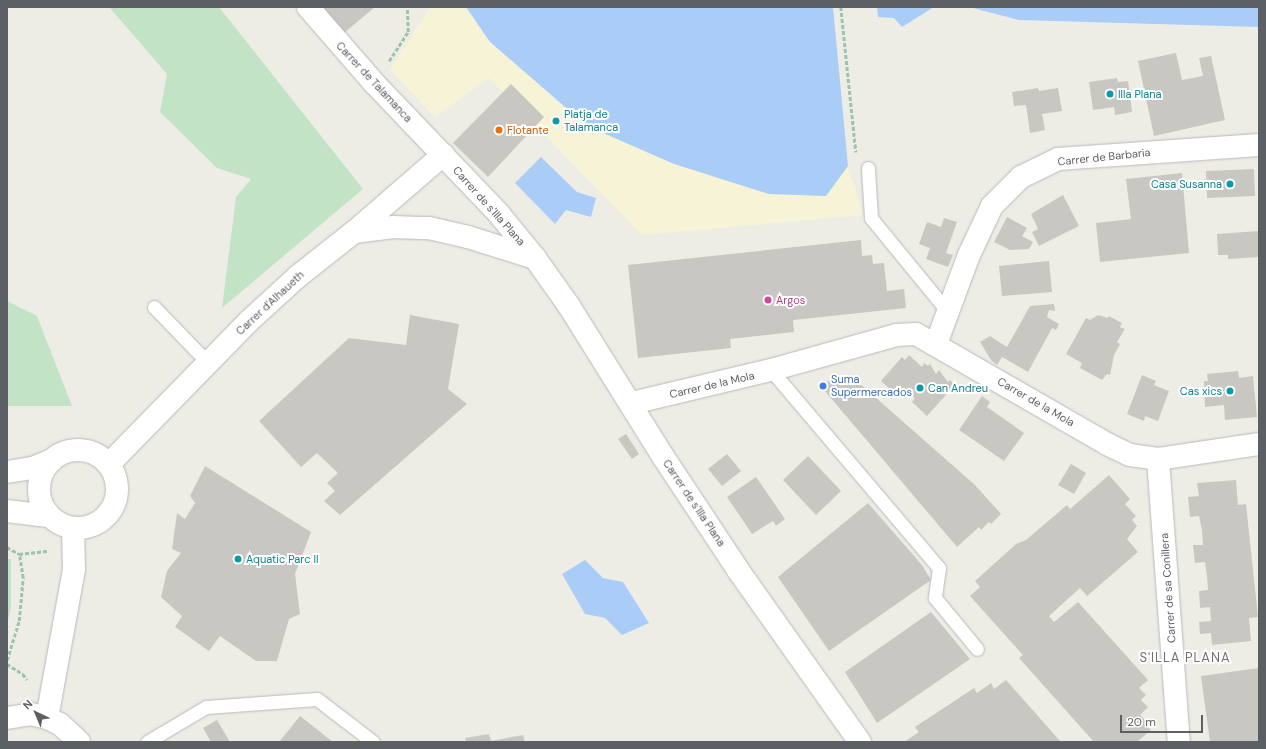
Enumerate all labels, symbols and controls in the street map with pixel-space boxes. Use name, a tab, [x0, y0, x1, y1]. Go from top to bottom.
street label: Carrer de Talamanca	[333, 39, 415, 125]
place label: Illa Plana	[1118, 87, 1162, 101]
marker: Illa Plana	[1105, 89, 1115, 99]
place label: Platja de Talamanca	[564, 108, 618, 134]
marker: Platja de Talamanca	[551, 116, 561, 126]
place label: Flotante	[507, 123, 549, 137]
marker: Flotante	[494, 125, 504, 135]
street label: Carrer de Barbaria	[1057, 146, 1151, 168]
street label: Carrer de s'Illa Plana	[450, 164, 528, 248]
place label: Casa Susanna	[1151, 177, 1222, 191]
marker: Casa Susanna	[1225, 179, 1235, 189]
street label: Carrer d'Alhaueth	[233, 268, 307, 338]
place label: Argos	[776, 293, 805, 307]
marker: Argos	[763, 295, 773, 305]
street label: Carrer de la Mola	[668, 369, 756, 401]
place label: Suma Supermercados	[831, 373, 912, 399]
street label: Carrer de la Mola	[995, 375, 1077, 429]
marker: Suma Supermercados	[818, 381, 828, 391]
place label: Can Andreu	[928, 381, 988, 395]
marker: Can Andreu	[915, 383, 925, 393]
place label: Cas xics	[1180, 384, 1222, 398]
marker: Cas xics	[1225, 386, 1235, 396]
street label: Carrer de s'Illa Plana	[660, 457, 728, 549]
street label: Carrer de sa Conillera	[1158, 533, 1178, 643]
place label: Aquatic Parc II	[246, 552, 319, 566]
marker: Aquatic Parc II	[233, 554, 243, 564]
district label: S'ILLA PLANA	[1139, 650, 1231, 666]
north arrow	[16, 693, 56, 733]
text: N	[20, 697, 35, 712]
scale bar	[1122, 707, 1205, 733]
text: 20 m	[1127, 714, 1156, 730]

